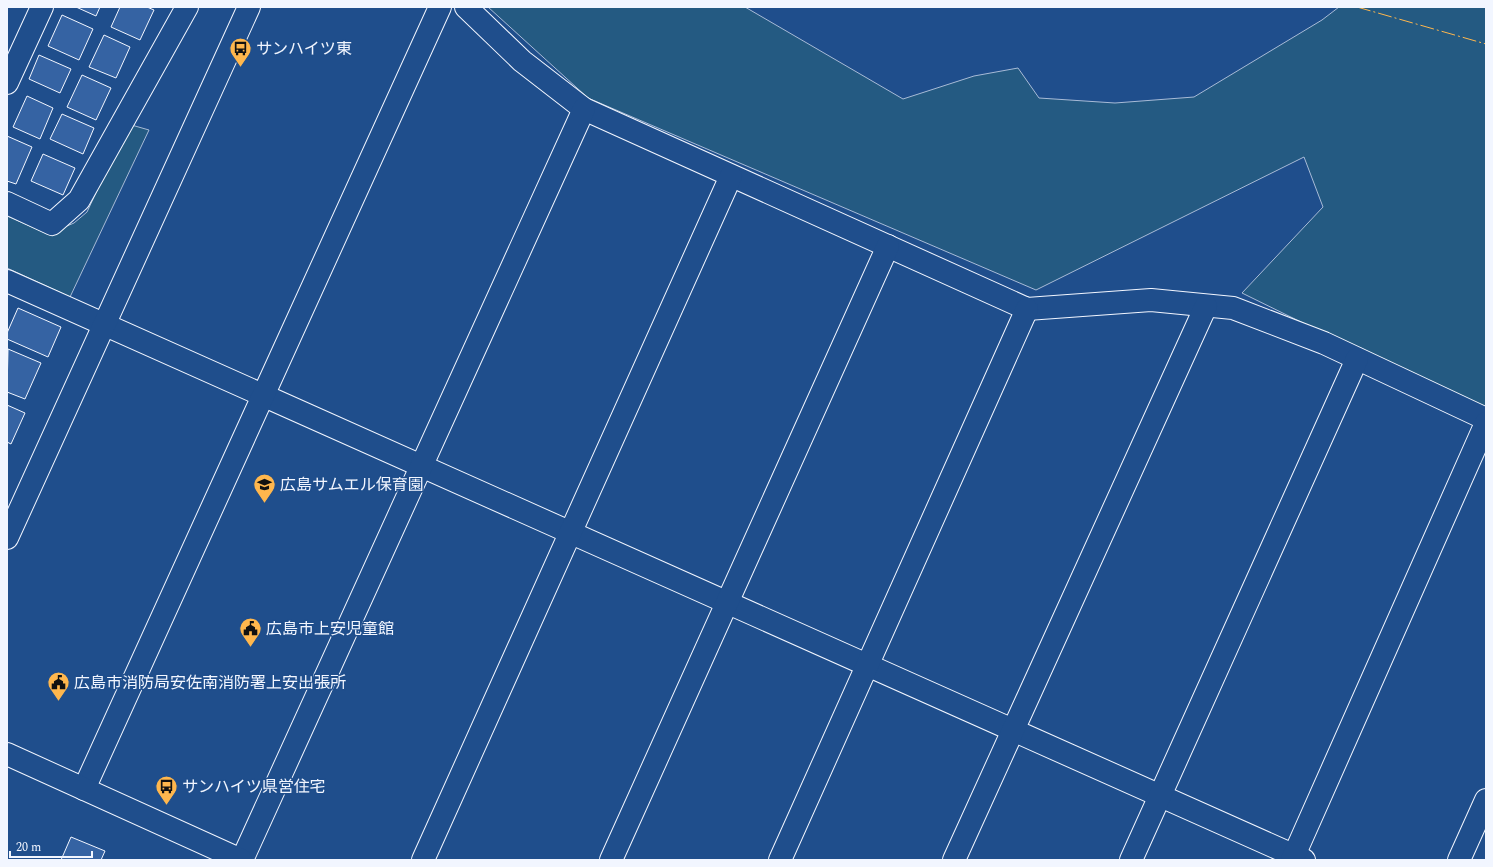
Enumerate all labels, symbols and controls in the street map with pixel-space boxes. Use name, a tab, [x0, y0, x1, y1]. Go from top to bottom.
bus stop icon: サンハイツ東	[228, 36, 254, 69]
place label: サンハイツ東	[256, 37, 352, 61]
school or university icon: 広島サムエル保育園	[252, 472, 278, 505]
place label: 広島サムエル保育園	[280, 473, 424, 497]
public building icon: 広島市上安児童館	[237, 616, 263, 649]
place label: 広島市上安児童館	[266, 617, 394, 641]
public building icon: 広島市消防局安佐南消防署上安出張所	[45, 670, 71, 703]
place label: 広島市消防局安佐南消防署上安出張所	[74, 671, 346, 695]
bus stop icon: サンハイツ県営住宅	[154, 774, 180, 807]
place label: サンハイツ県営住宅	[182, 775, 326, 799]
scale bar	[10, 833, 92, 859]
text: 20 m	[16, 838, 41, 857]

